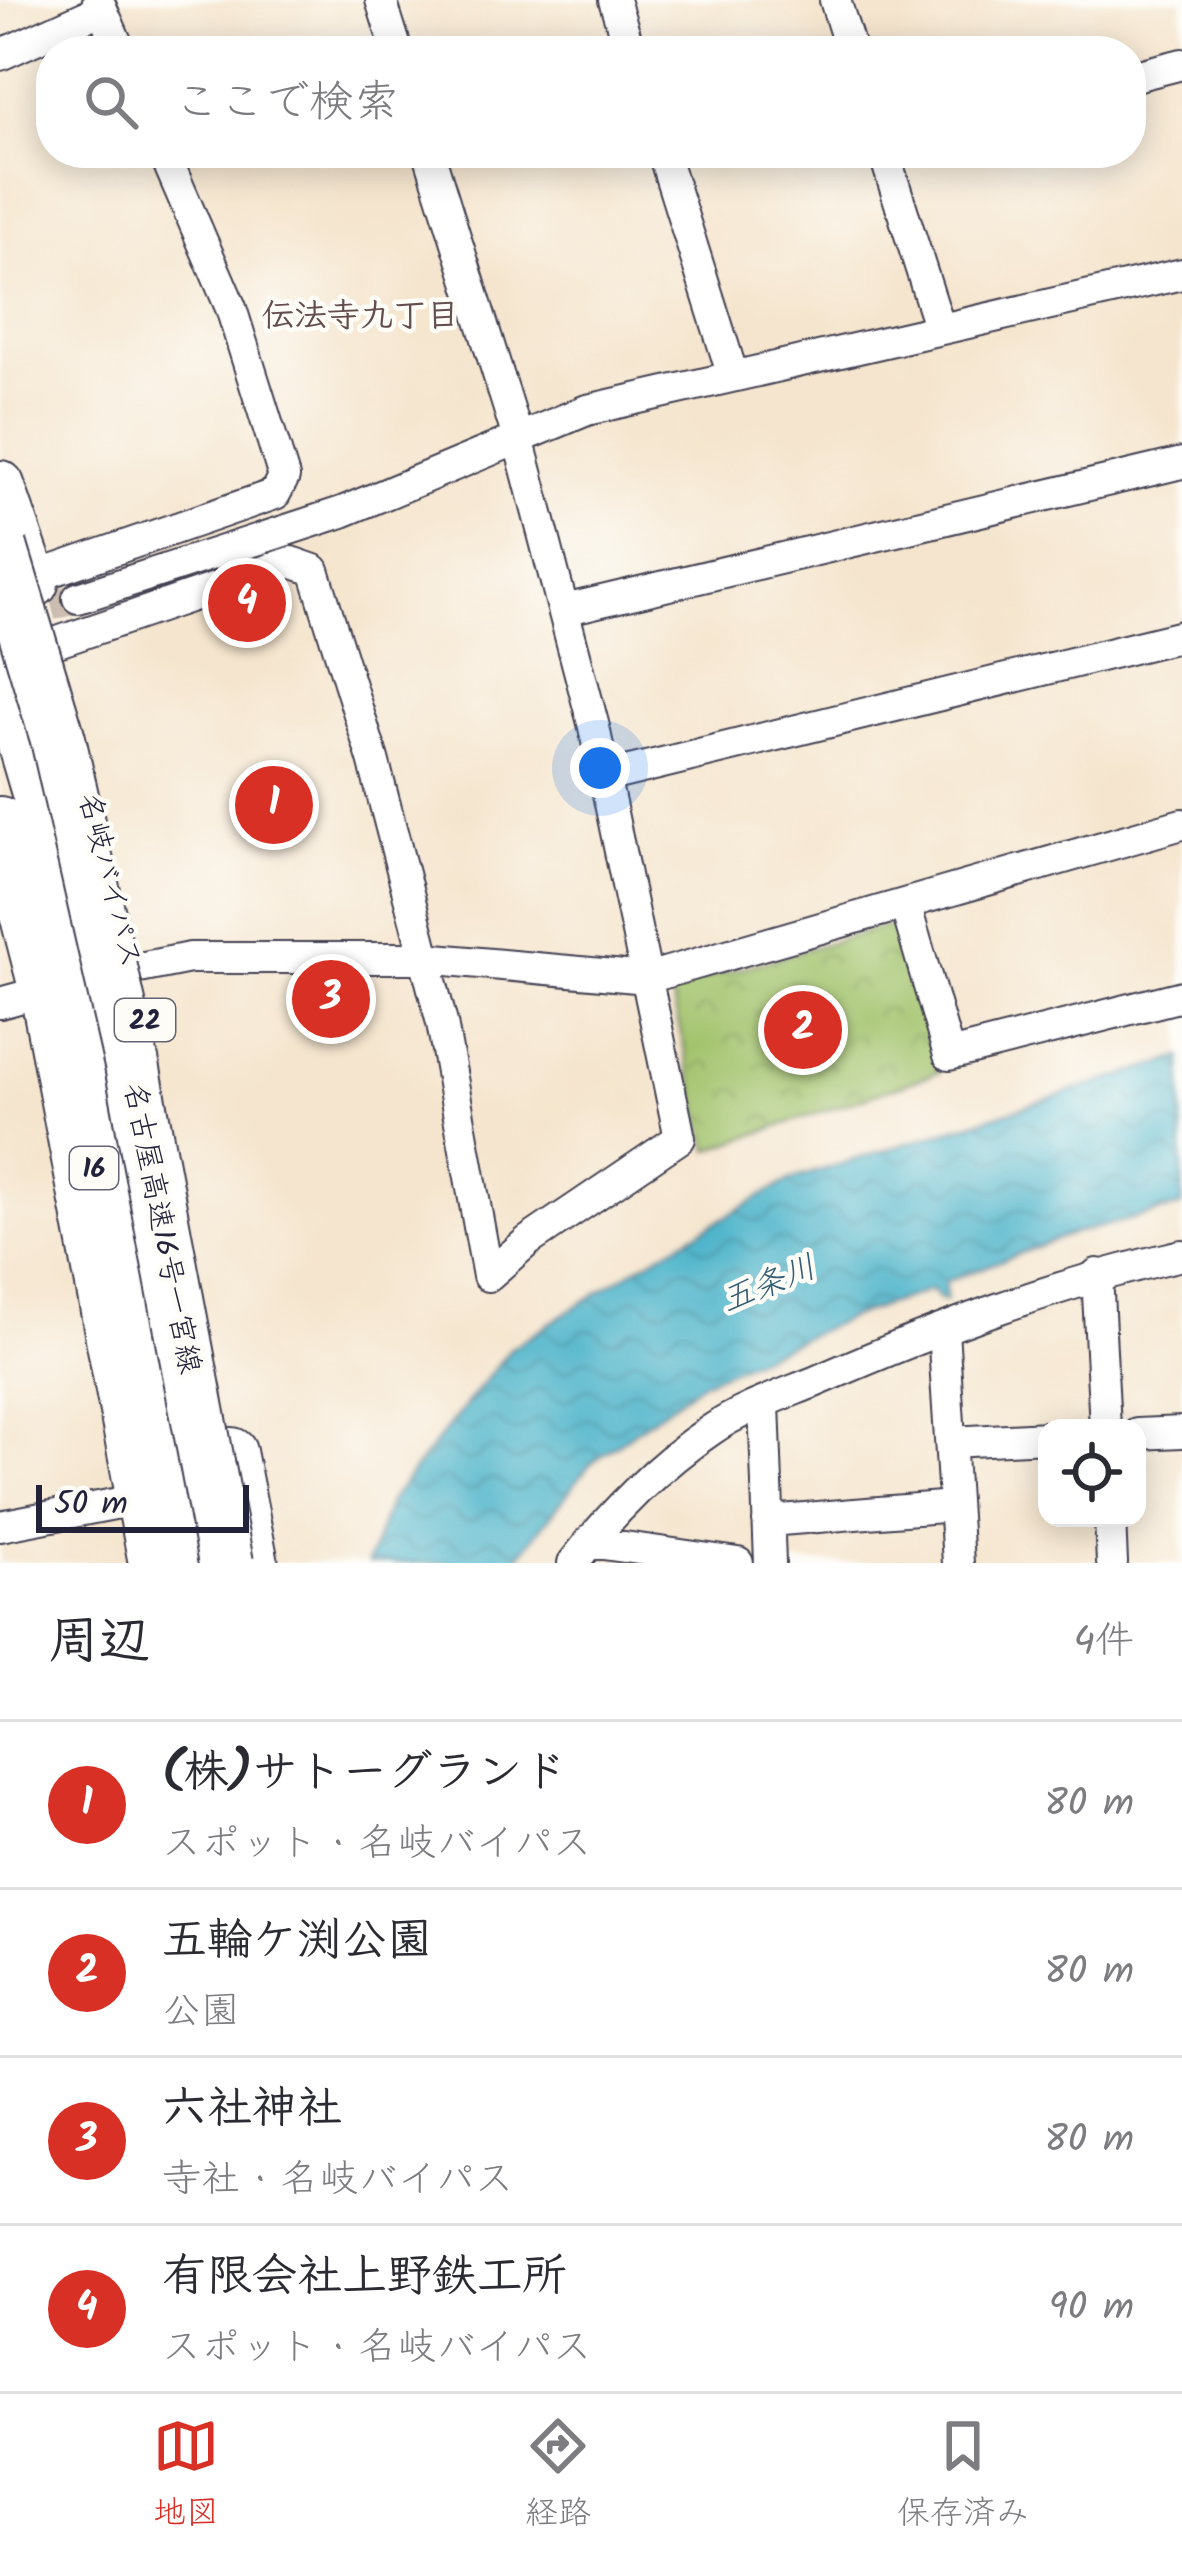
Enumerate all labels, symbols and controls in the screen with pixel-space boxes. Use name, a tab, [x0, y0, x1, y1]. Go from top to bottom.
search box	[36, 36, 1146, 168]
text: ここで検索	[174, 68, 399, 140]
icon: search	[78, 69, 144, 135]
district label: 伝法寺九丁目	[261, 291, 459, 344]
pin: 4	[208, 558, 286, 648]
your location	[570, 738, 630, 798]
pin: 1	[235, 760, 313, 850]
street label: 名岐バイパス	[64, 788, 154, 973]
pin: 3	[292, 954, 370, 1044]
pin: 2	[764, 985, 842, 1075]
road number: 22	[115, 999, 175, 1041]
street label: 名古屋高速16号一宮線	[109, 1078, 213, 1378]
road number: 16	[70, 1147, 118, 1189]
water label: 五条川	[713, 1242, 825, 1328]
map controls	[1038, 1419, 1146, 1527]
button: locate	[1038, 1419, 1146, 1527]
scale bar	[36, 1479, 249, 1532]
text: 50 m	[54, 1479, 128, 1532]
text: 周辺	[48, 1603, 150, 1684]
text: 4件	[1074, 1612, 1134, 1674]
text: (株)サトーグランド	[162, 1738, 567, 1810]
text: 1	[81, 1774, 93, 1836]
text: 80 m	[1044, 1774, 1134, 1836]
text: スポット · 名岐バイパス	[162, 1814, 592, 1876]
text: 五輪ケ渕公園	[162, 1906, 432, 1978]
text: 2	[76, 1942, 98, 2004]
text: 80 m	[1044, 1942, 1134, 2004]
text: 公園	[162, 1982, 240, 2044]
text: 六社神社	[162, 2074, 342, 2146]
text: 3	[76, 2110, 98, 2172]
text: 80 m	[1044, 2110, 1134, 2172]
text: 寺社 · 名岐バイパス	[162, 2150, 514, 2212]
text: 有限会社上野鉄工所	[162, 2242, 567, 2314]
text: 4	[76, 2278, 98, 2340]
text: 90 m	[1049, 2278, 1134, 2340]
text: スポット · 名岐バイパス	[162, 2318, 592, 2380]
tab: 地図	[153, 2413, 219, 2541]
tab: 経路	[525, 2413, 591, 2541]
tab: 保存済み	[897, 2413, 1029, 2541]

